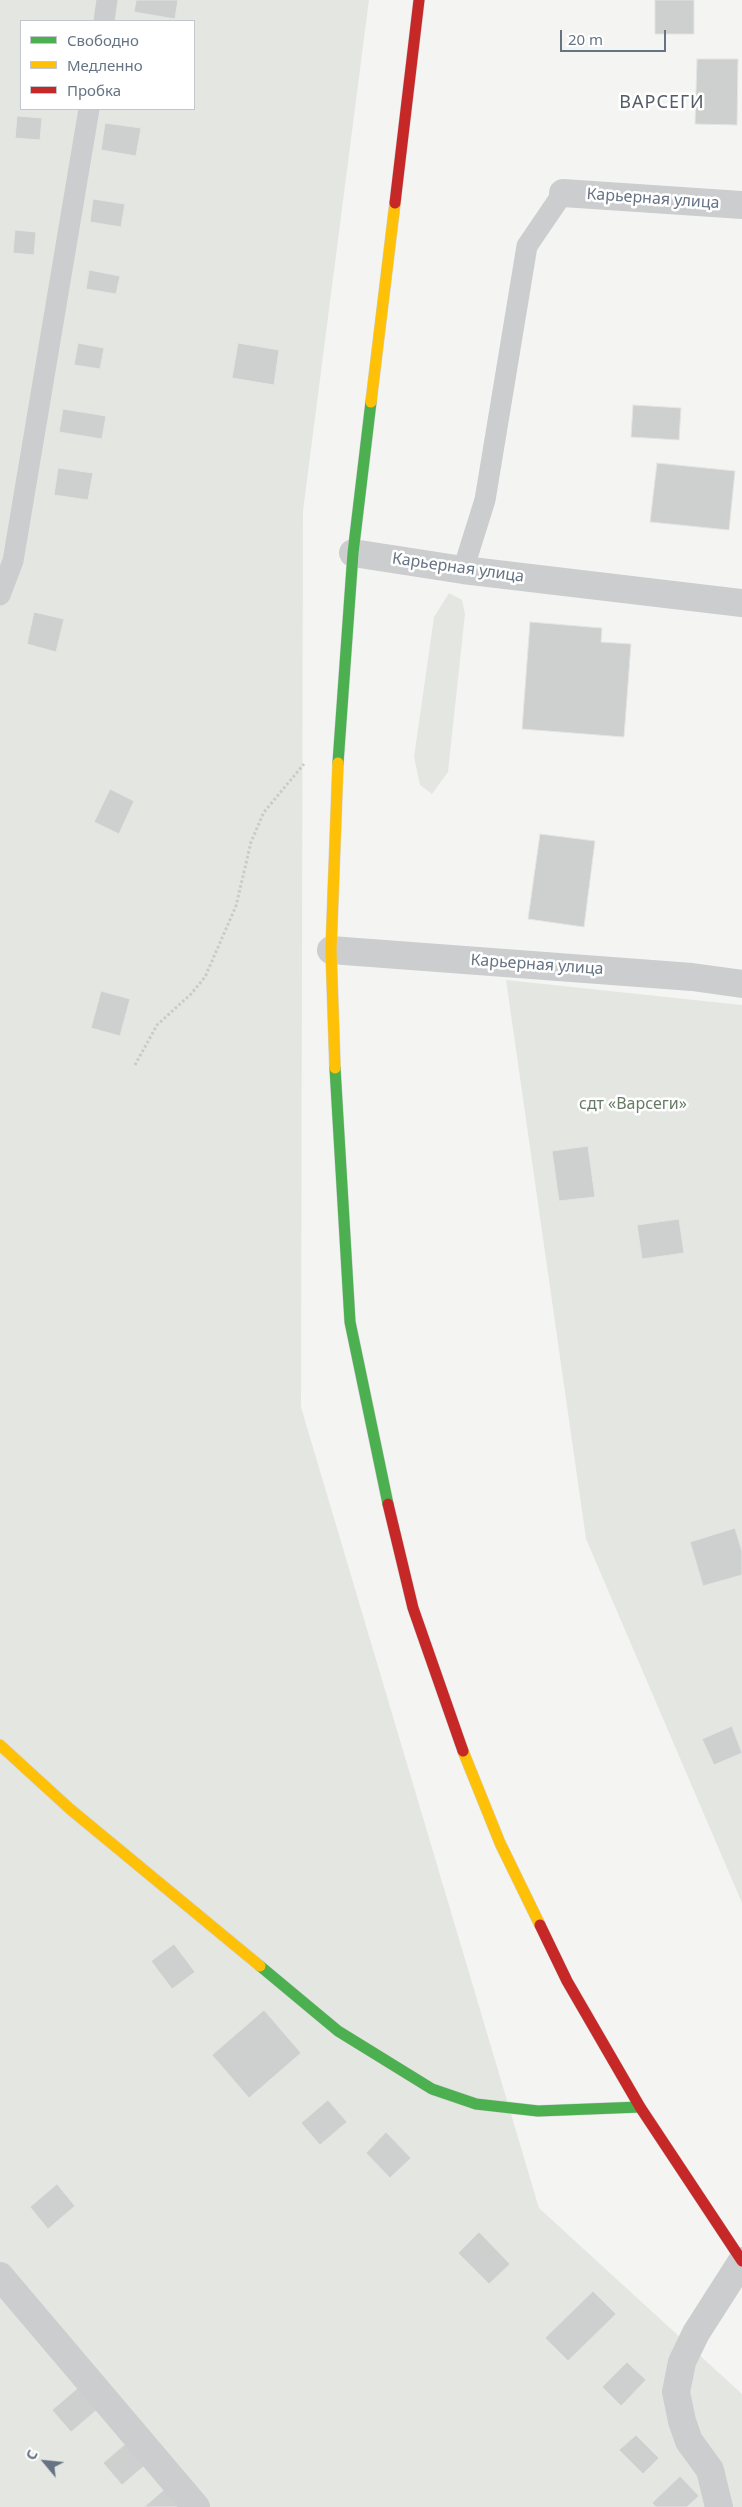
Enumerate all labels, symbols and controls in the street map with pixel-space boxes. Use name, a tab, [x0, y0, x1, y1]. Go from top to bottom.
legend	[20, 20, 195, 110]
scale bar	[562, 20, 668, 52]
text: 20 m	[568, 29, 603, 49]
text: Свободно	[67, 30, 139, 50]
text: Медленно	[67, 55, 143, 75]
text: Пробка	[67, 80, 121, 100]
district label: ВАРСЕГИ	[618, 92, 706, 114]
street label: Карьерная улица	[586, 185, 720, 213]
street label: Карьерная улица	[391, 549, 525, 587]
street label: Карьерная улица	[470, 951, 604, 979]
park label: сдт «Варсеги»	[579, 1094, 687, 1114]
north arrow	[20, 2437, 70, 2487]
text: С	[21, 2446, 42, 2463]

